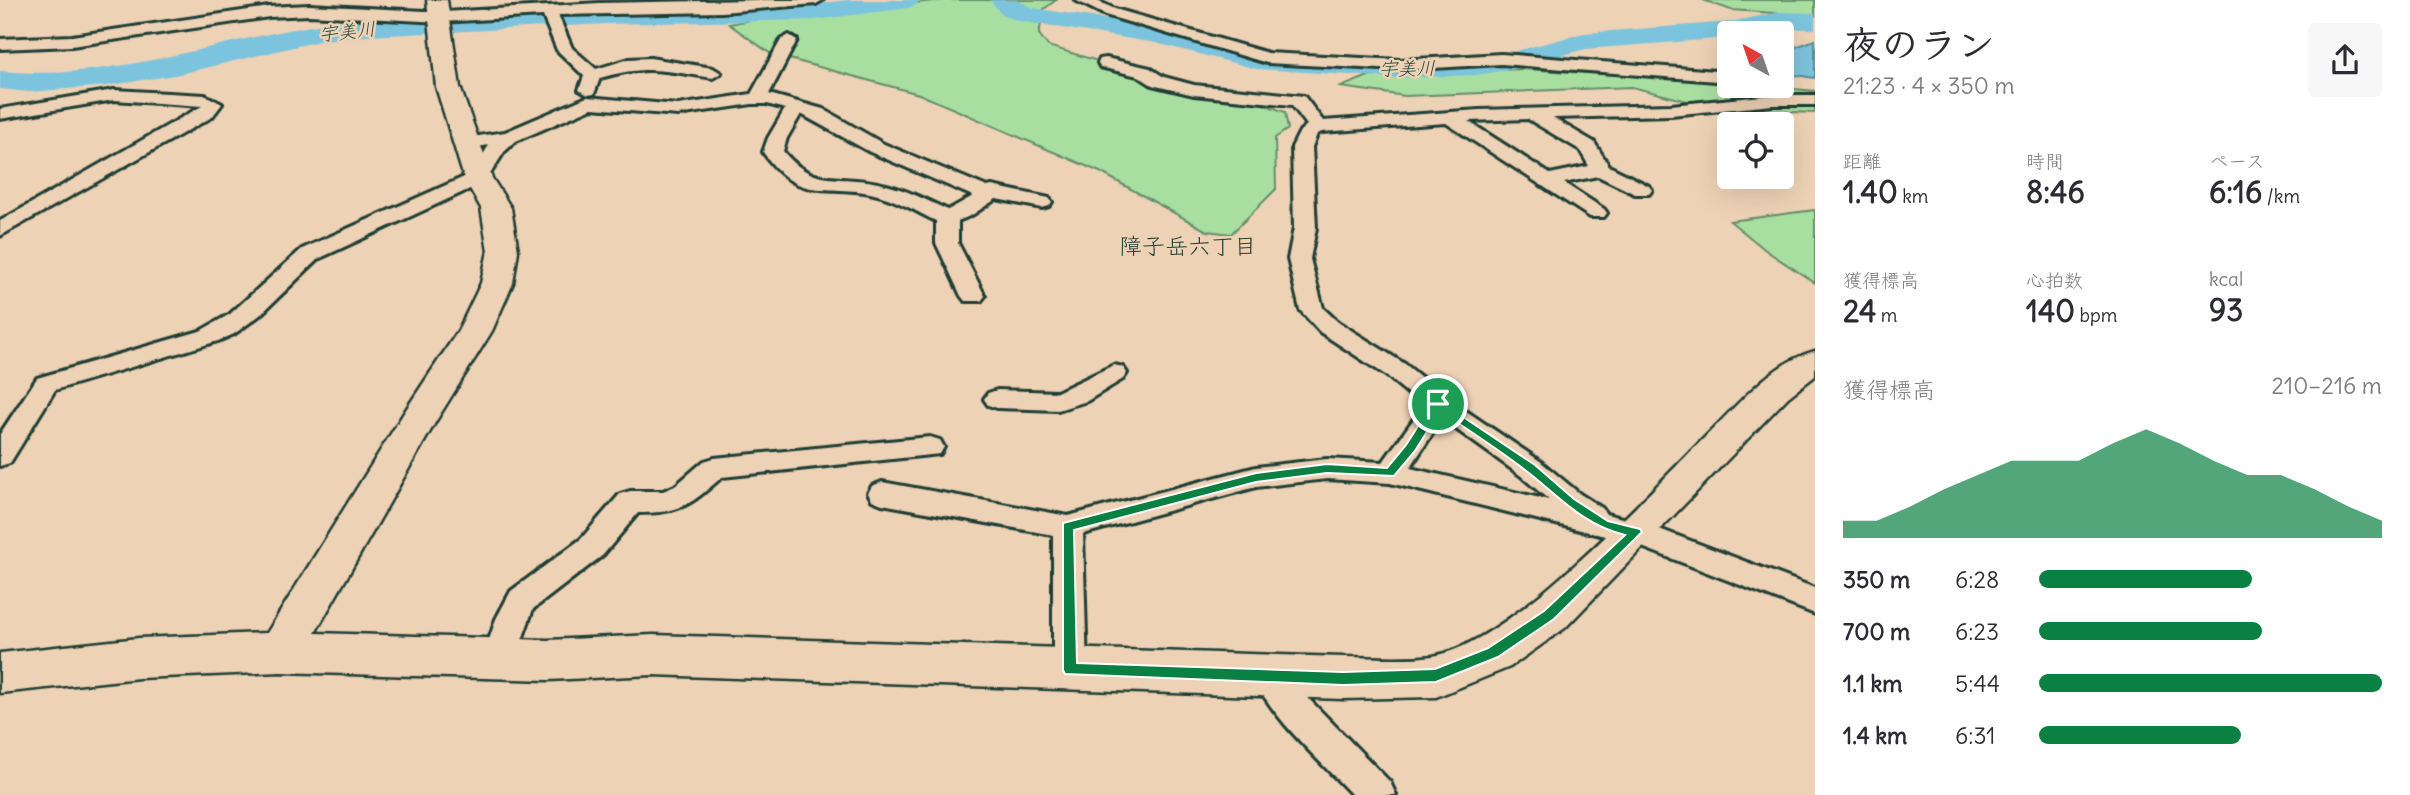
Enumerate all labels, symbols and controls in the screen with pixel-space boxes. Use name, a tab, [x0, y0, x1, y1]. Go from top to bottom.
water label: 宇美川	[317, 16, 377, 46]
north arrow	[1717, 21, 1794, 98]
map controls	[1717, 21, 1794, 189]
text: 夜のラン	[1843, 21, 1995, 68]
button: share	[2308, 23, 2382, 97]
water label: 宇美川	[1378, 56, 1436, 80]
text: 21:23 · 4 × 350 m	[1843, 71, 2015, 100]
button: locate	[1717, 112, 1794, 189]
text: 距離	[1843, 149, 1881, 173]
text: 時間	[2026, 149, 2064, 173]
text: ペース	[2209, 149, 2265, 173]
text: 1.40	[1843, 173, 1898, 211]
text: 8:46	[2026, 173, 2085, 211]
text: 6:16	[2209, 173, 2262, 211]
text: km	[1898, 184, 1929, 208]
text: /km	[2262, 184, 2300, 208]
district label: 障子岳六丁目	[1119, 231, 1257, 260]
text: kcal	[2209, 267, 2243, 291]
text: 獲得標高	[1843, 268, 1919, 292]
text: 心拍数	[2026, 268, 2083, 292]
text: 93	[2209, 291, 2243, 329]
text: 24	[1843, 292, 1876, 330]
text: 140	[2026, 292, 2075, 330]
text: m	[1876, 303, 1898, 327]
text: bpm	[2075, 303, 2118, 327]
text: 210–216 m	[2271, 371, 2382, 400]
pin	[1408, 374, 1468, 434]
text: 獲得標高	[1843, 375, 1935, 404]
icon: arrive	[1419, 385, 1457, 423]
text: 350 m	[1843, 565, 1910, 594]
text: 6:28	[1955, 565, 1999, 594]
text: 700 m	[1843, 617, 1910, 646]
text: 6:23	[1955, 617, 1999, 646]
text: 1.1 km	[1843, 669, 1902, 698]
text: 5:44	[1955, 669, 2000, 698]
text: 1.4 km	[1843, 721, 1907, 750]
text: 6:31	[1955, 721, 1995, 750]

